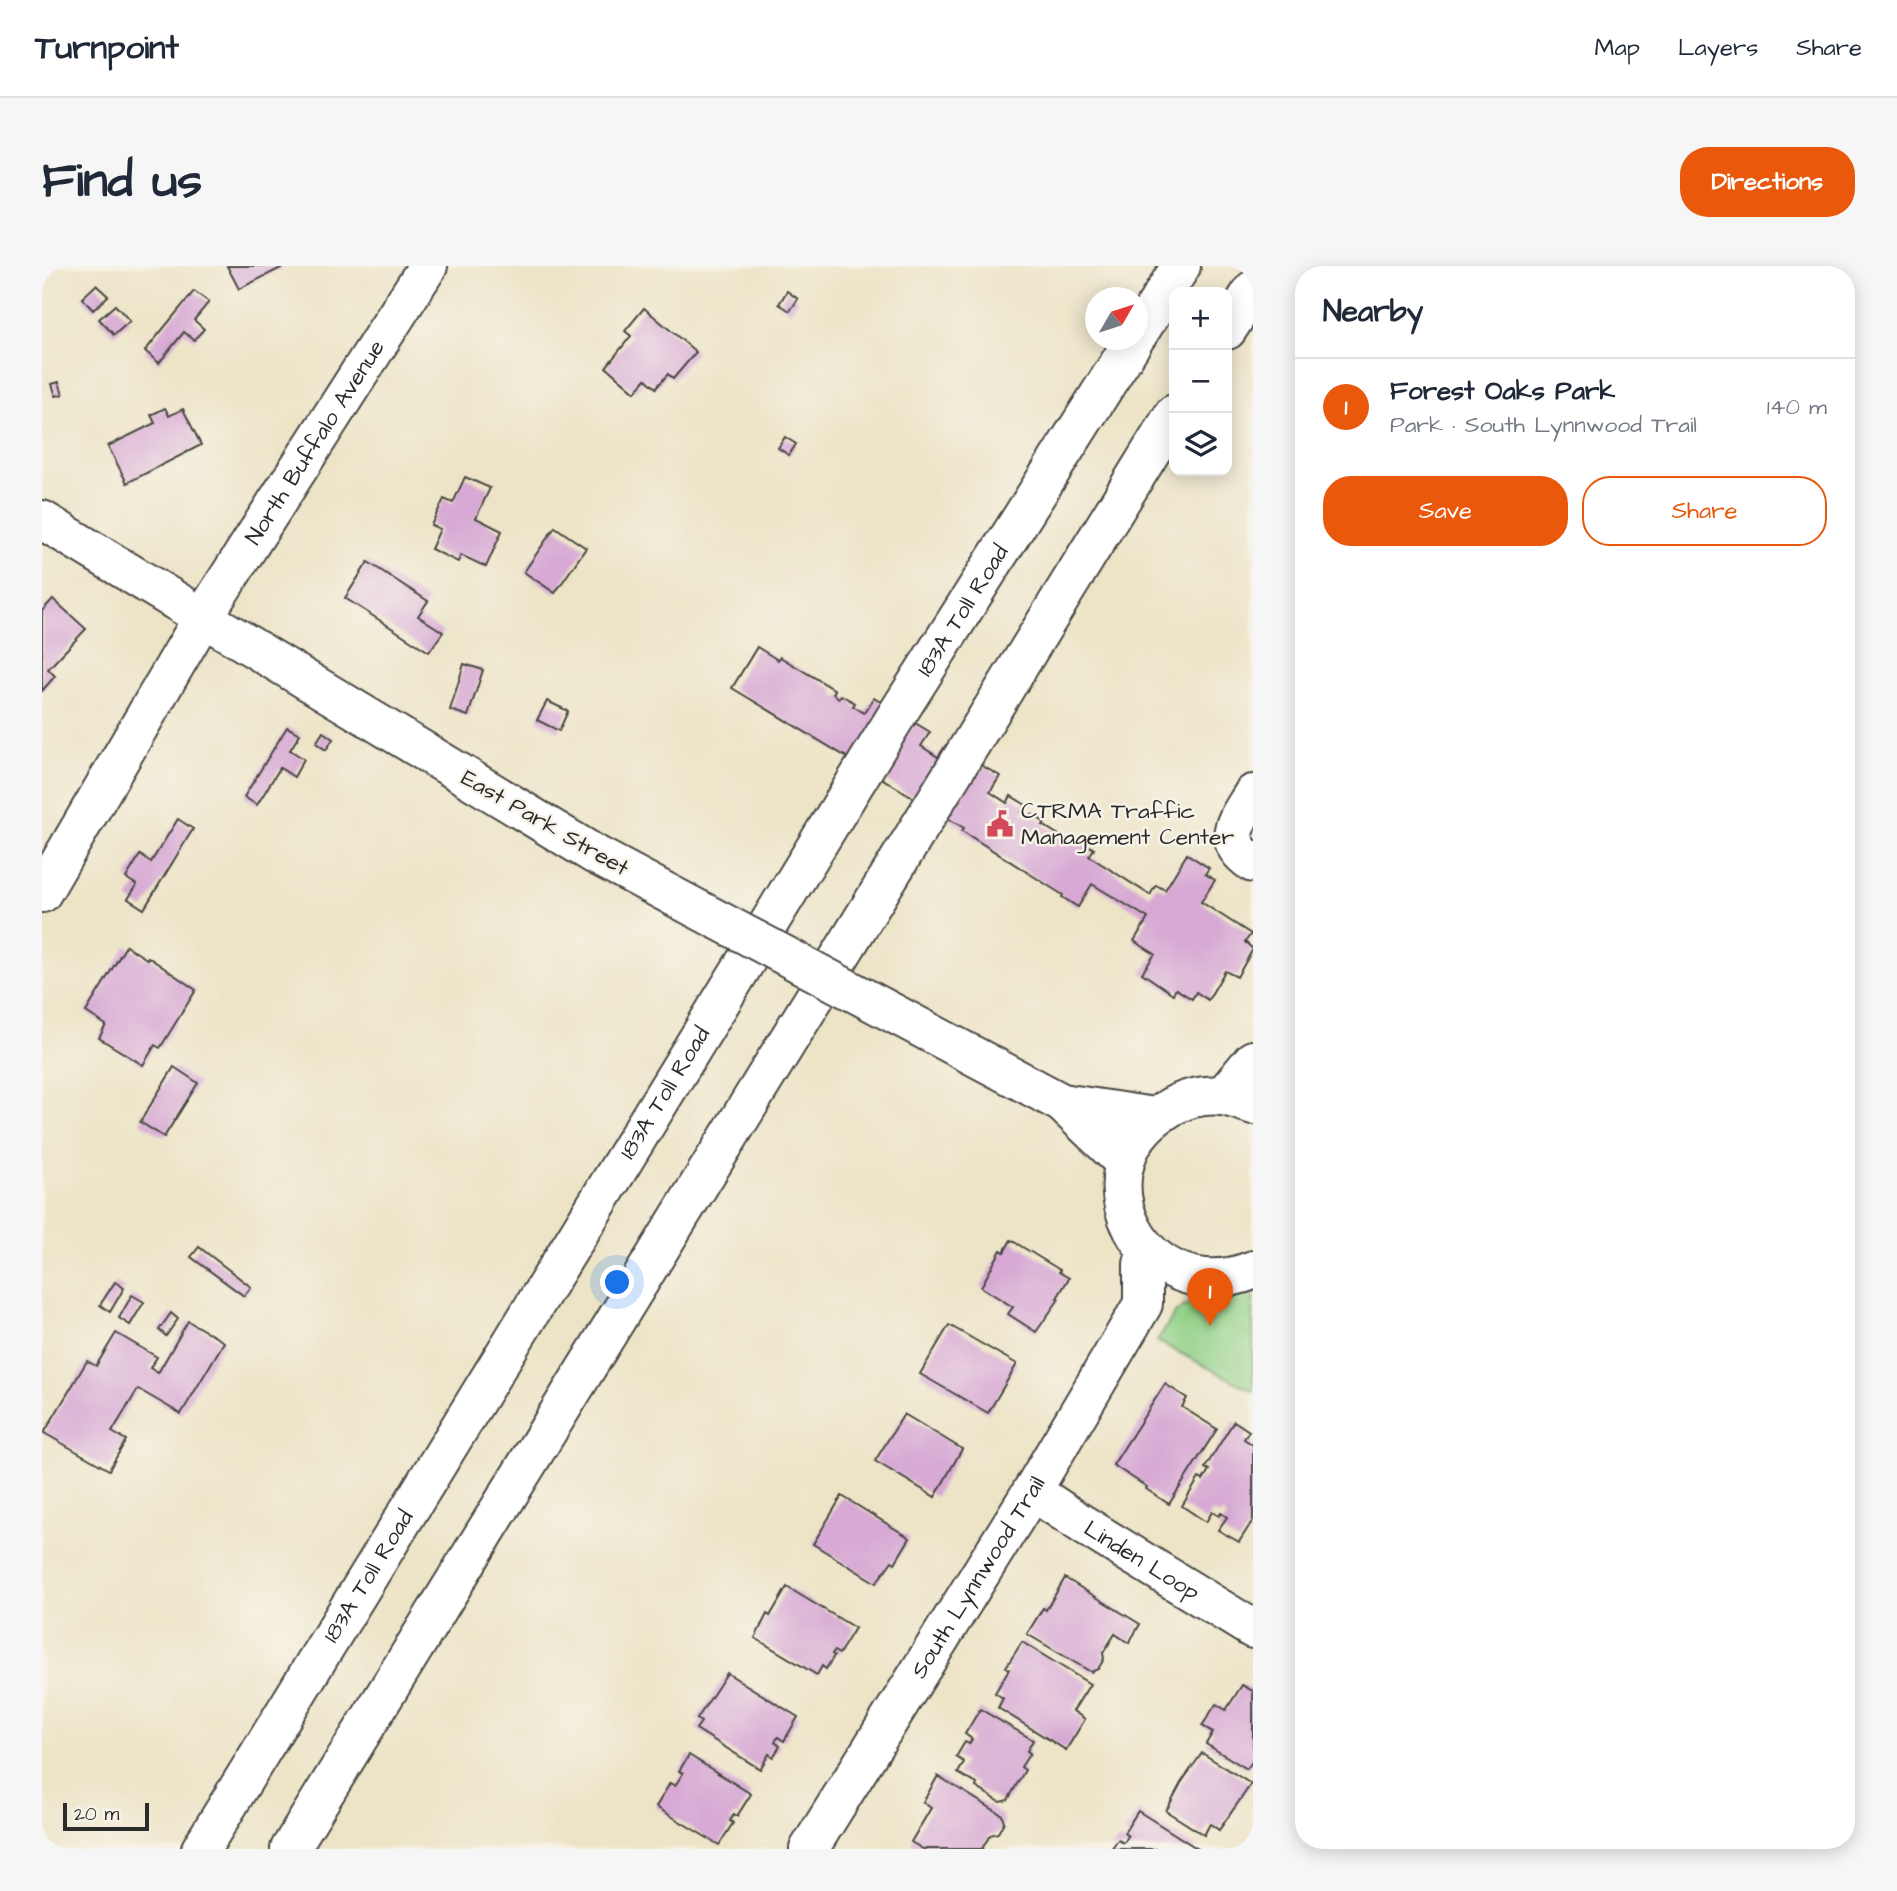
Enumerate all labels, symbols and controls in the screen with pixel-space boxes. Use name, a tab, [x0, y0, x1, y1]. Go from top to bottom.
text: Turnpoint	[35, 25, 179, 71]
text: Map	[1595, 31, 1640, 65]
text: Layers	[1678, 31, 1758, 65]
text: Share	[1796, 31, 1862, 65]
button: Directions	[1680, 147, 1855, 217]
text: Find us	[42, 148, 202, 216]
north arrow	[1085, 287, 1148, 350]
map controls	[1169, 287, 1232, 476]
button: +	[1169, 287, 1232, 350]
text: Nearby	[1323, 291, 1423, 333]
street label: North Buffalo Avenue	[238, 334, 393, 551]
button: −	[1169, 350, 1232, 413]
text: Forest Oaks Park	[1390, 373, 1615, 409]
text: 1	[1345, 391, 1347, 423]
text: 140 m	[1767, 391, 1827, 423]
text: Park · South Lynnwood Trail	[1390, 409, 1697, 441]
button: layers	[1169, 413, 1232, 476]
button: Save	[1323, 476, 1568, 546]
button: Share	[1582, 476, 1827, 546]
street label: 183A Toll Road	[909, 538, 1017, 683]
street label: East Park Street	[455, 762, 635, 884]
place label: CTRMA Traffic Management Center	[1021, 795, 1235, 854]
public building icon: CTRMA Traffic Management Center	[985, 809, 1015, 839]
street label: 183A Toll Road	[612, 1020, 718, 1165]
your location	[600, 1265, 634, 1299]
pin: 1	[1187, 1268, 1233, 1326]
street label: South Lynnwood Trail	[903, 1470, 1053, 1684]
street label: 183A Toll Road	[315, 1504, 421, 1649]
street label: Linden Loop	[1078, 1513, 1206, 1609]
scale bar	[63, 1800, 149, 1832]
text: 20 m	[74, 1801, 119, 1828]

